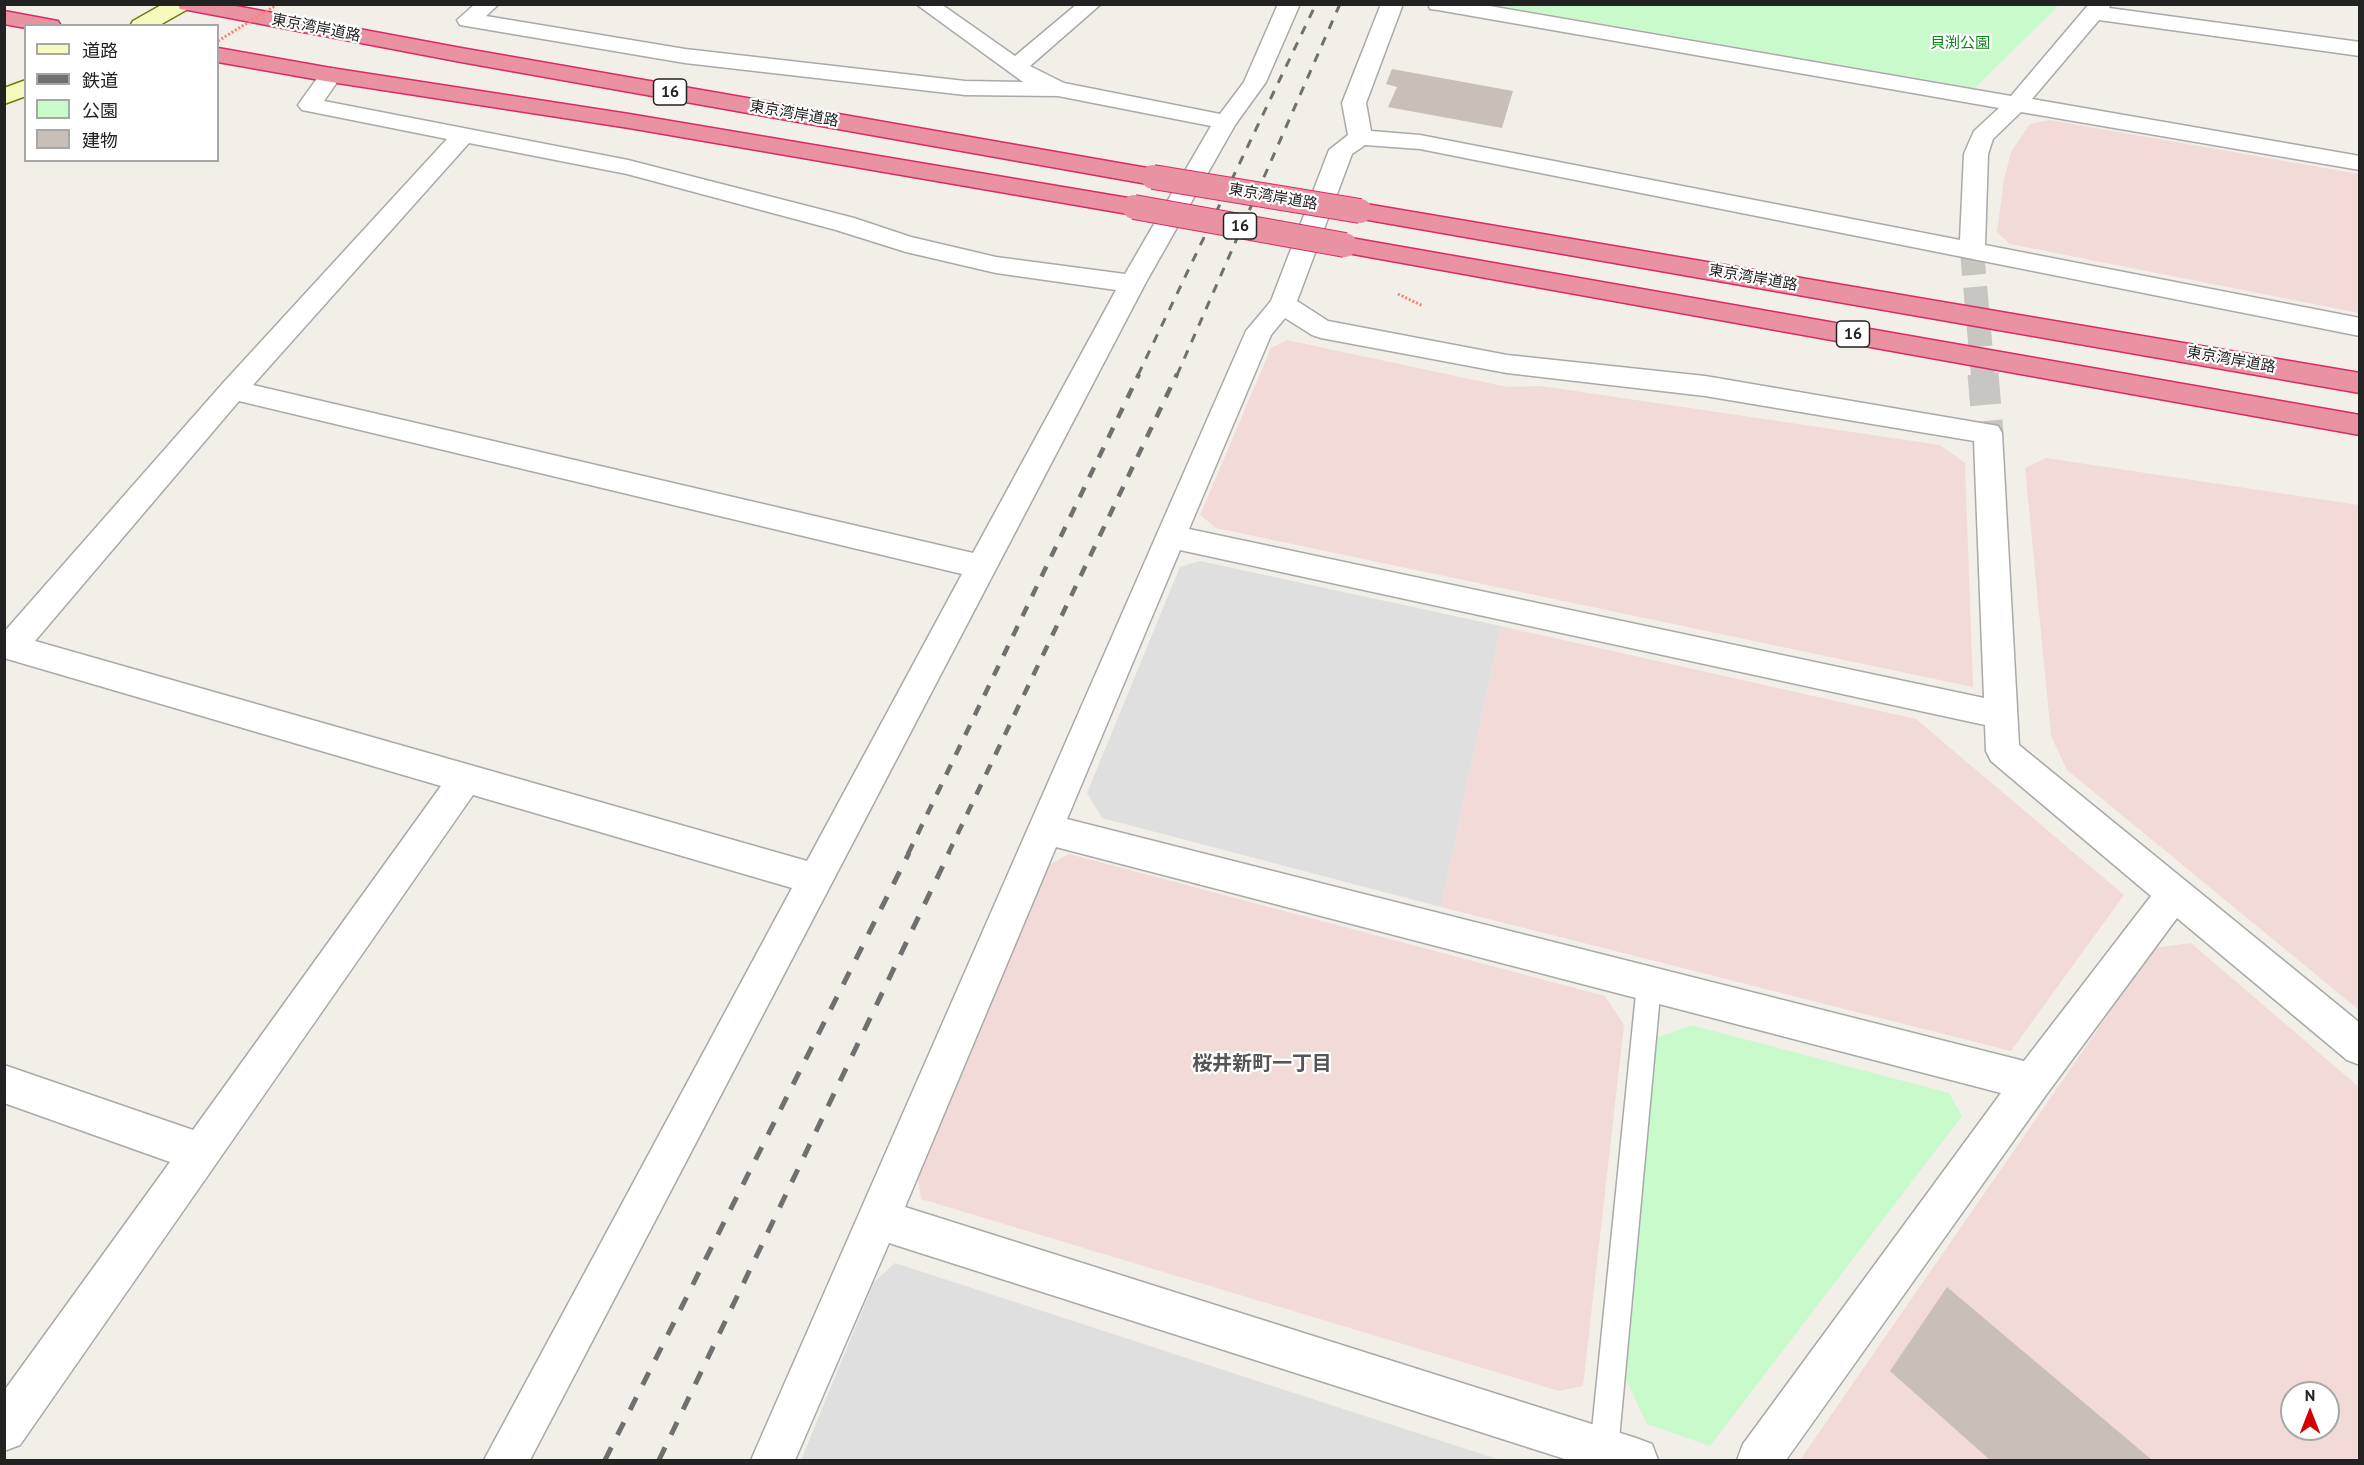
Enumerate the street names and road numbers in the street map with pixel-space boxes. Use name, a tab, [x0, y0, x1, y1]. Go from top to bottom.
street label: 東京湾岸道路	[270, 11, 362, 45]
road number: 16	[654, 79, 686, 105]
street label: 東京湾岸道路	[748, 97, 840, 131]
street label: 東京湾岸道路	[1227, 180, 1319, 214]
road number: 16	[1224, 213, 1256, 239]
street label: 東京湾岸道路	[1707, 261, 1799, 295]
road number: 16	[1836, 321, 1870, 347]
street label: 東京湾岸道路	[2185, 343, 2277, 377]

